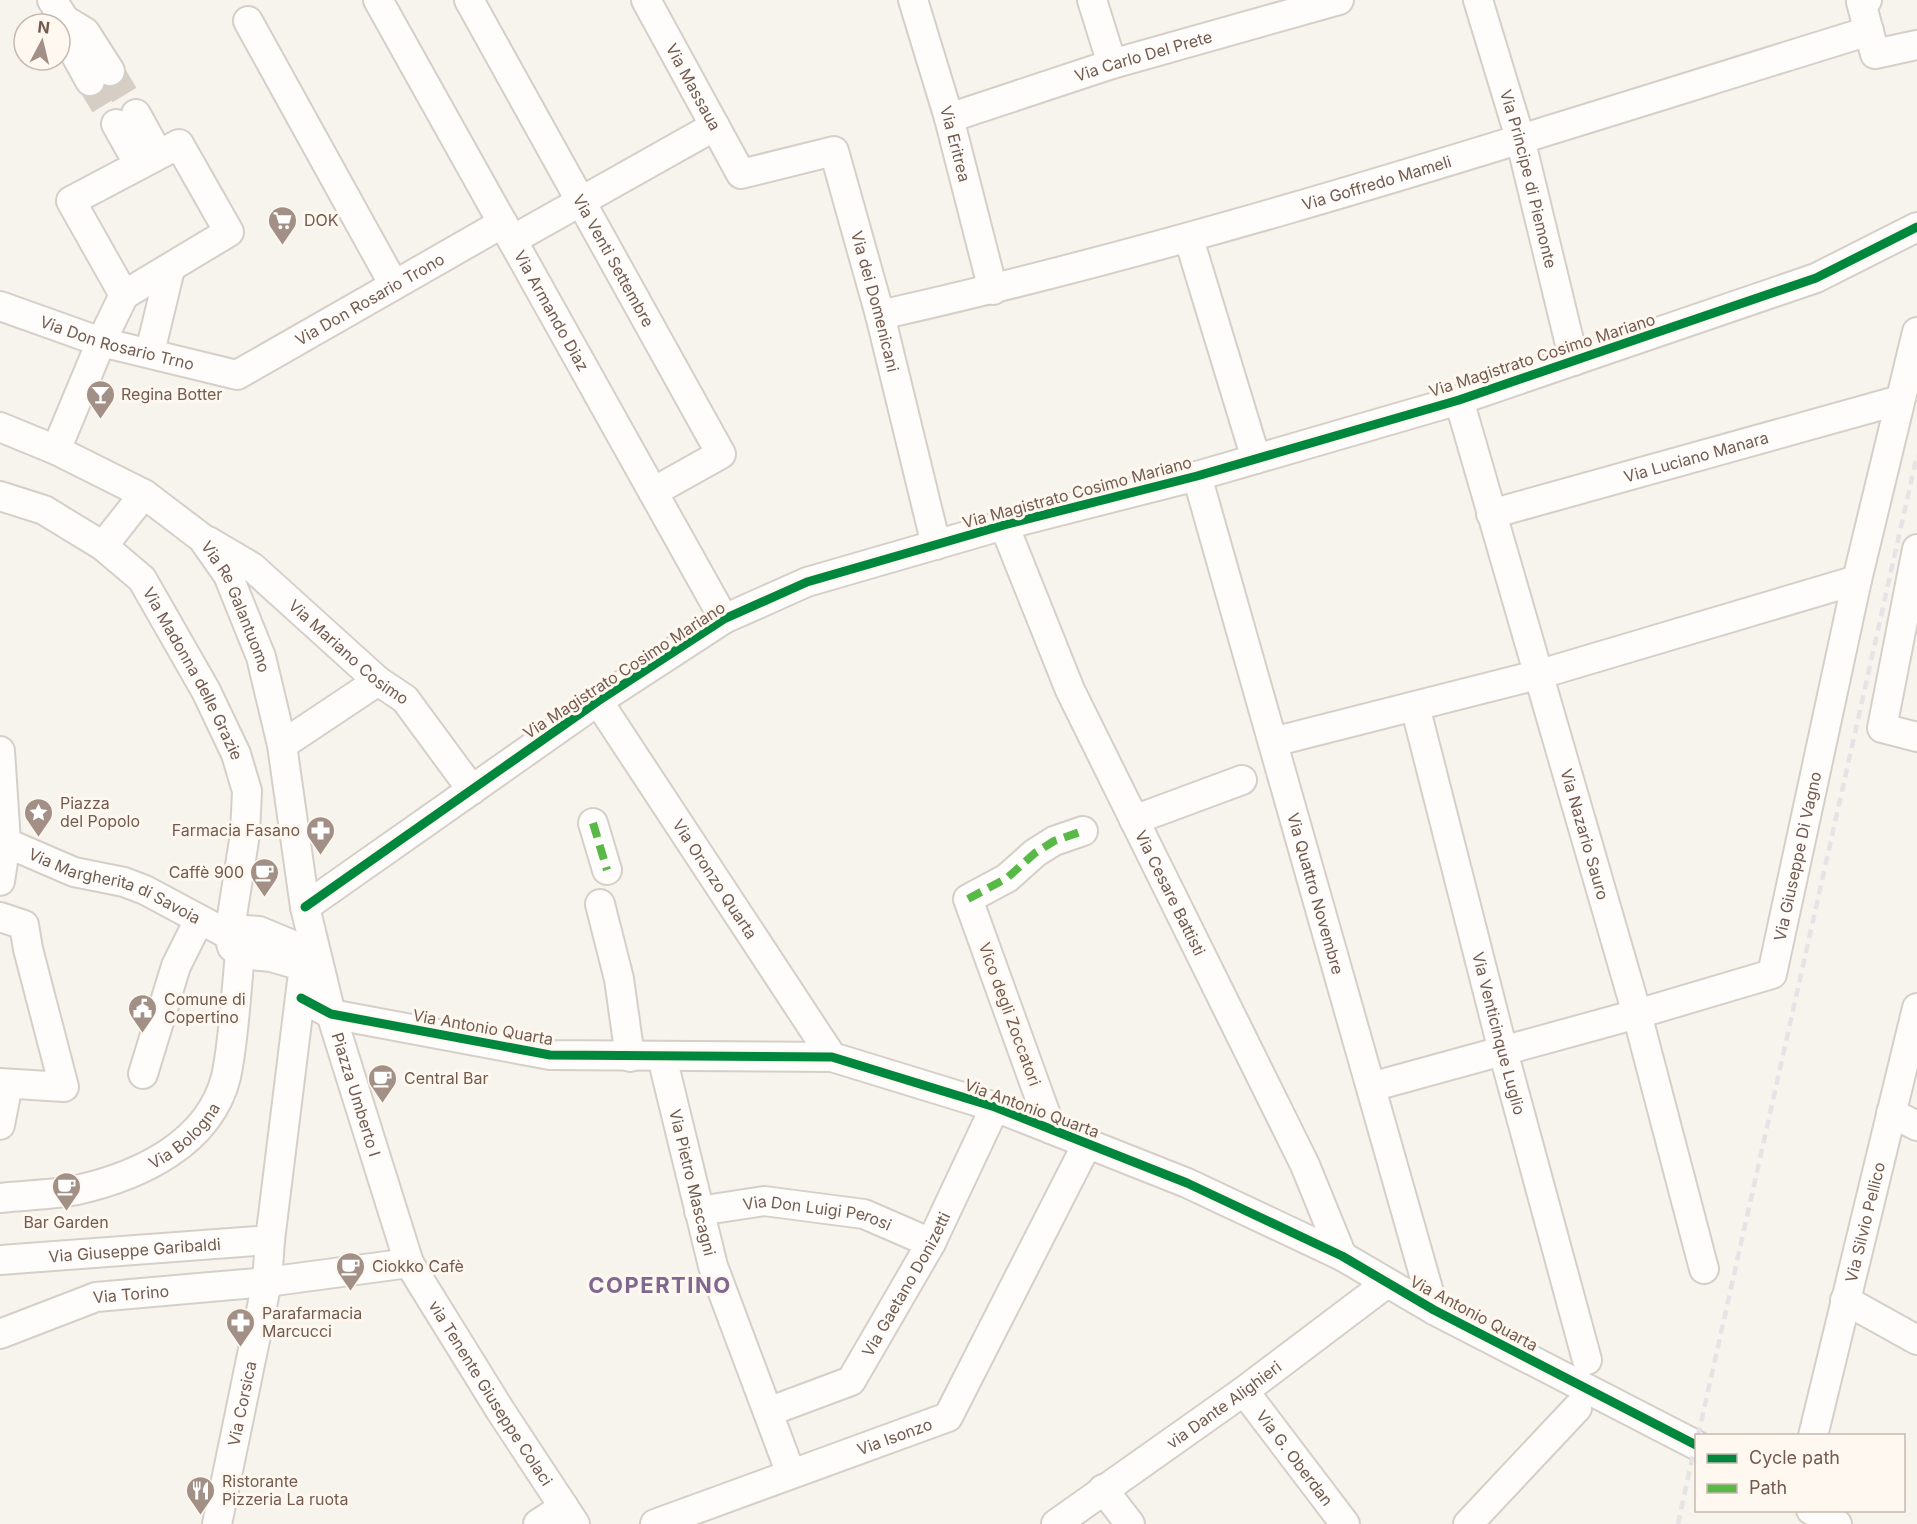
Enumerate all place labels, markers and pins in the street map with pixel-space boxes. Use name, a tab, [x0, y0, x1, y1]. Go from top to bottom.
supermarket icon: DOK	[267, 204, 299, 246]
place label: DOK	[304, 210, 339, 230]
bar icon: Regina Botter	[84, 378, 116, 420]
place label: Regina Botter	[121, 384, 222, 404]
place label: Piazza del Popolo	[60, 793, 140, 831]
place icon: Piazza del Popolo	[23, 796, 55, 838]
pharmacy icon: Farmacia Fasano	[305, 814, 337, 856]
place label: Farmacia Fasano	[172, 820, 300, 840]
cafe icon: Caffè 900	[249, 856, 281, 898]
place label: Caffè 900	[169, 862, 244, 882]
place label: Comune di Copertino	[164, 989, 246, 1027]
public building icon: Comune di Copertino	[127, 992, 159, 1034]
cafe icon: Central Bar	[367, 1062, 399, 1104]
place label: Central Bar	[404, 1068, 489, 1088]
cafe icon: Bar Garden	[50, 1170, 82, 1212]
place label: Bar Garden	[23, 1212, 109, 1232]
cafe icon: Ciokko Cafè	[335, 1250, 367, 1292]
place label: Ciokko Cafè	[372, 1256, 464, 1276]
place label: Parafarmacia Marcucci	[262, 1303, 362, 1341]
pharmacy icon: Parafarmacia Marcucci	[225, 1306, 257, 1348]
place label: Ristorante Pizzeria La ruota	[222, 1471, 348, 1509]
restaurant icon: Ristorante Pizzeria La ruota	[185, 1474, 217, 1516]

